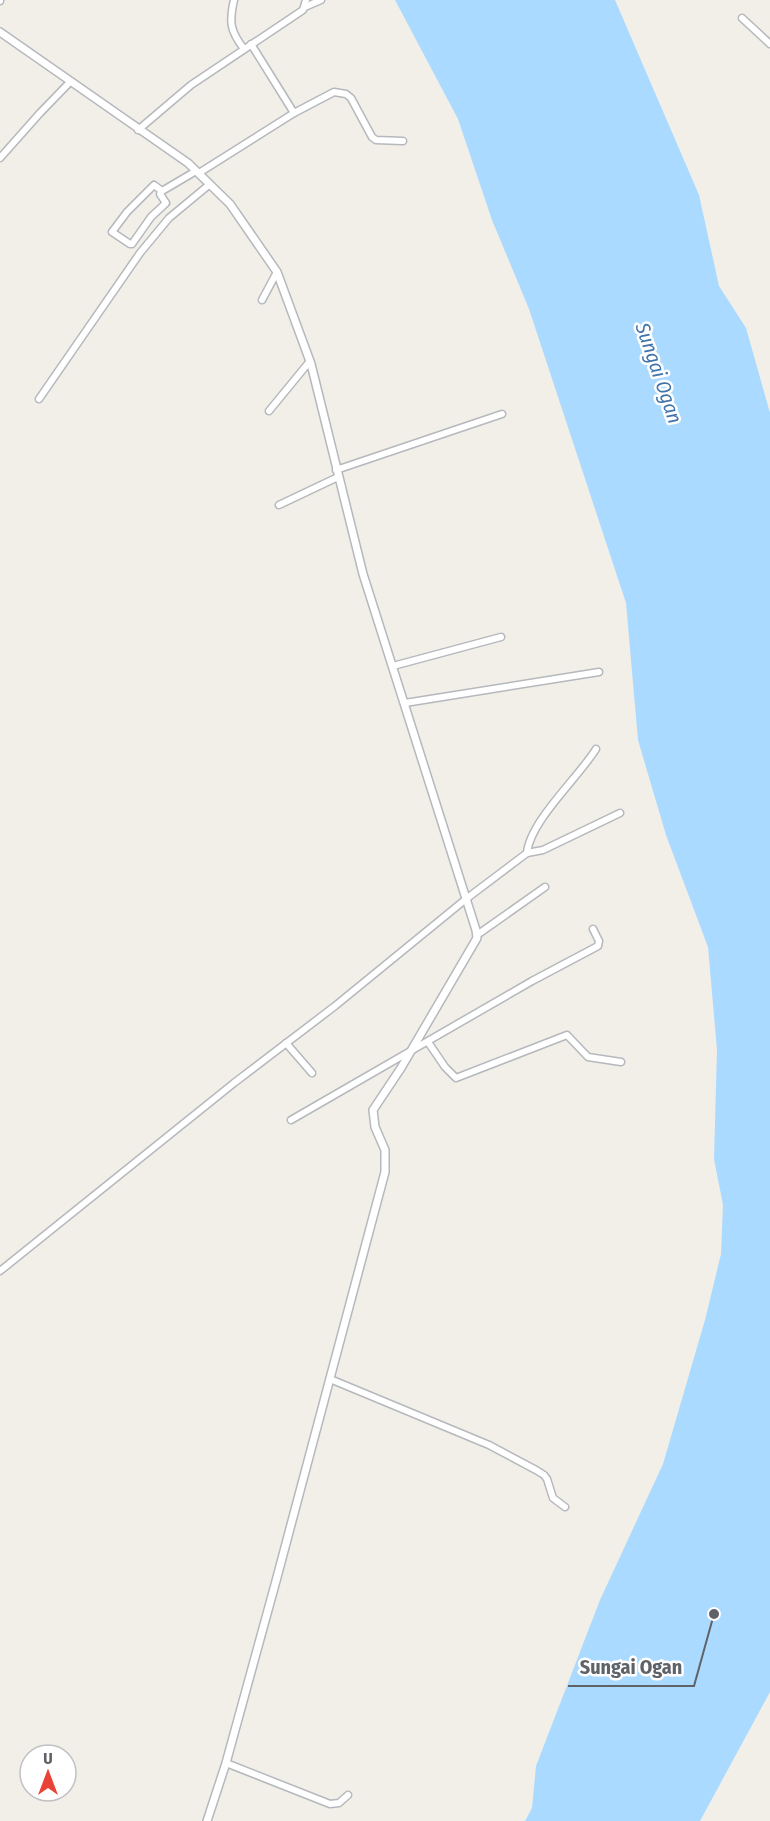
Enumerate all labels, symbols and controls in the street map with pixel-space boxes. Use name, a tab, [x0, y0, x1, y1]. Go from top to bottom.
water label: Sungai Ogan	[630, 319, 687, 426]
callout: Sungai Ogan	[568, 1648, 694, 1686]
text: Sungai Ogan	[580, 1655, 682, 1679]
north arrow	[18, 1743, 78, 1803]
text: U	[43, 1749, 53, 1768]

